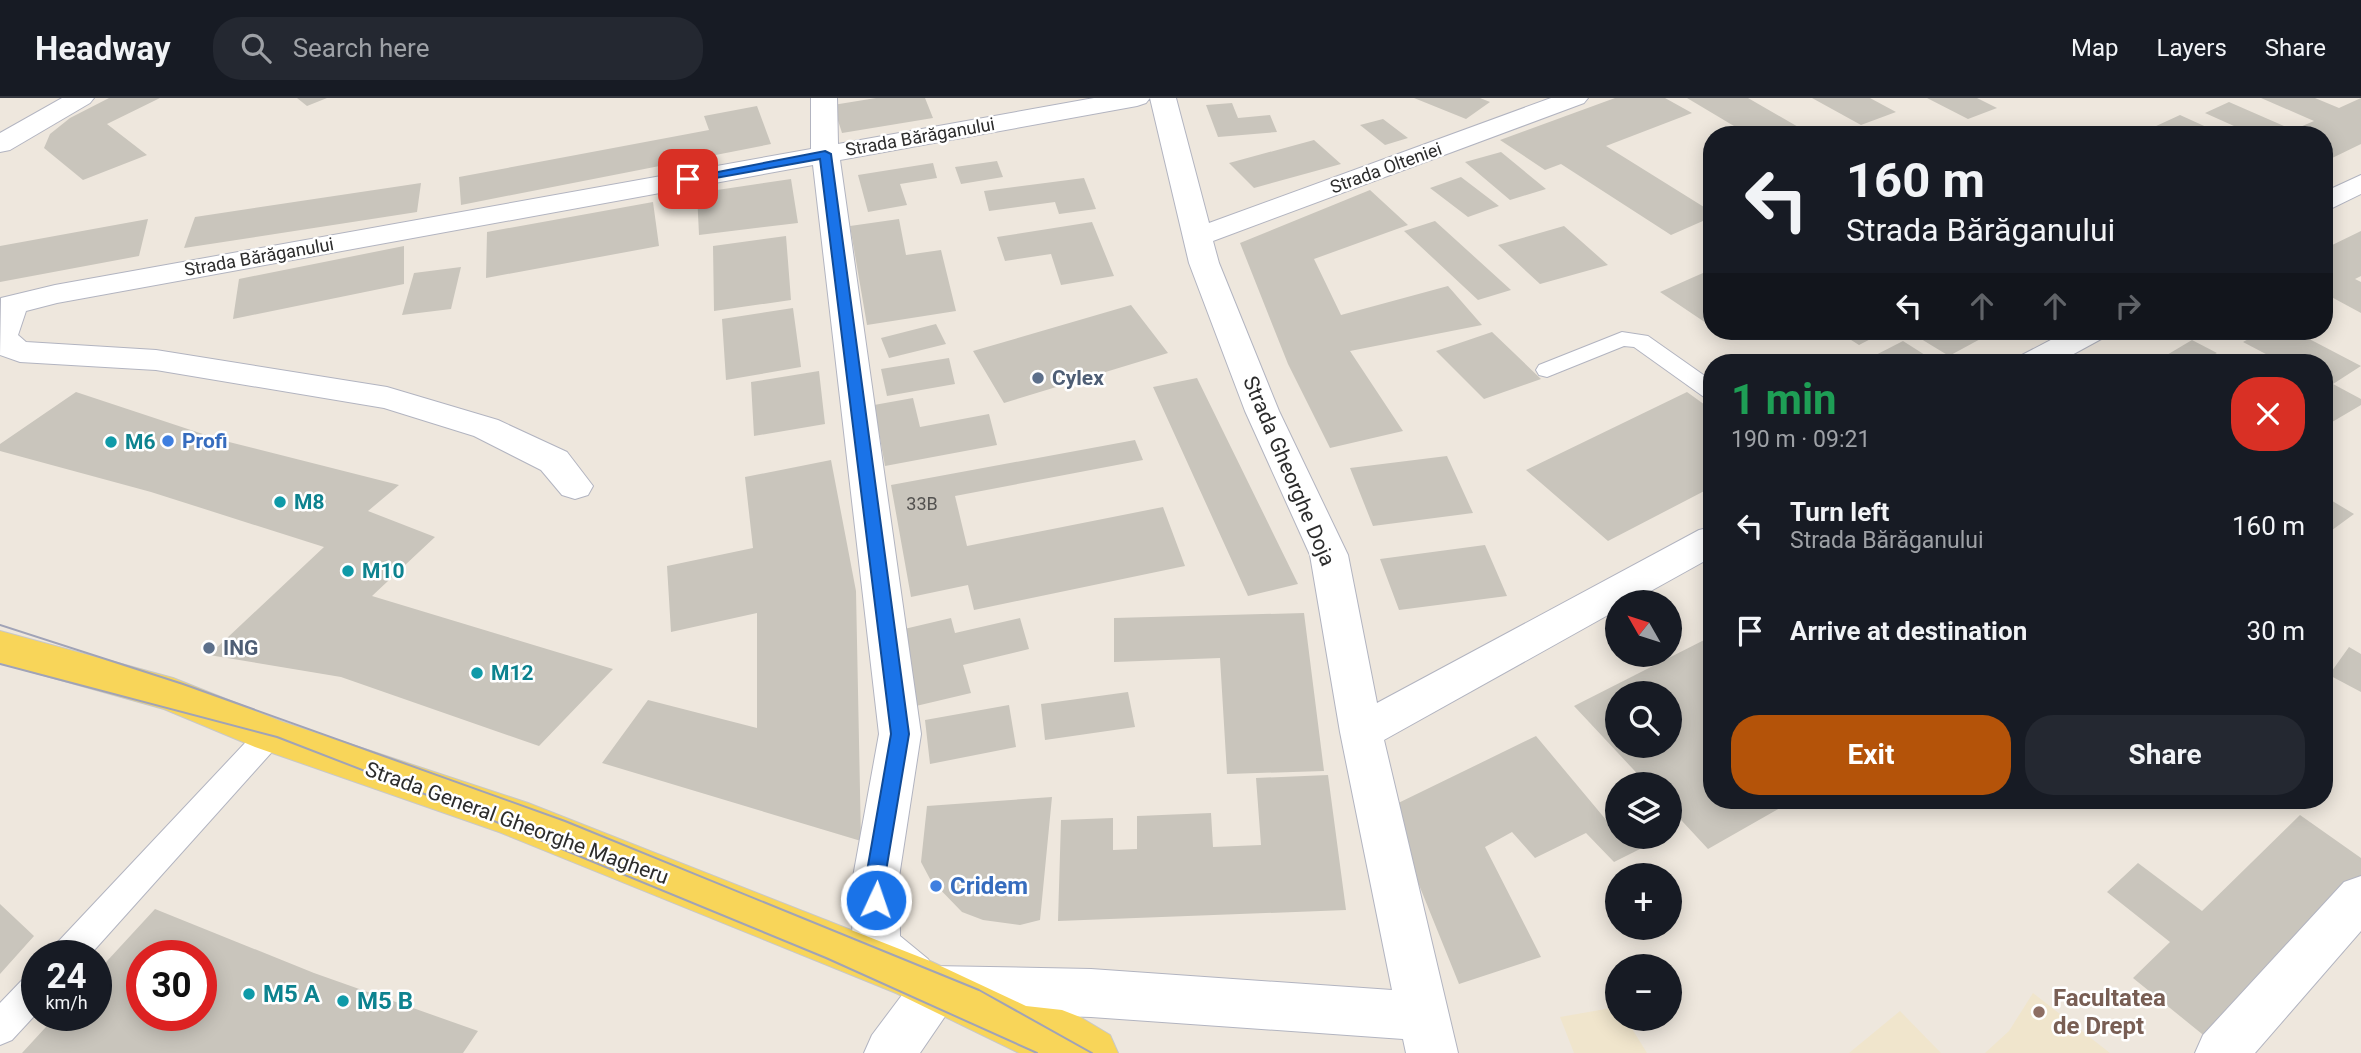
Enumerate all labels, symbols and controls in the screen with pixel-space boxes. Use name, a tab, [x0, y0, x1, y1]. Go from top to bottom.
search box	[213, 17, 703, 80]
text: Headway	[35, 29, 171, 68]
icon: search	[237, 29, 275, 67]
text: Search here	[293, 33, 429, 63]
text: Map	[2071, 34, 2119, 62]
text: Layers	[2157, 34, 2227, 62]
text: Share	[2265, 34, 2326, 62]
street label: Strada Bărăganului	[843, 113, 996, 160]
street label: Strada Olteniei	[1327, 138, 1444, 197]
pin	[658, 149, 718, 209]
text: 160 m	[1846, 152, 1985, 209]
icon: left	[1731, 154, 1822, 245]
icon: arrive	[669, 160, 707, 198]
text: Strada Bărăganului	[1846, 211, 2115, 249]
street label: Strada Bărăganului	[182, 233, 335, 280]
icon: left	[1890, 287, 1928, 325]
icon: ahead	[1963, 287, 2001, 325]
icon: ahead	[2036, 287, 2074, 325]
icon: right	[2109, 287, 2147, 325]
place label: Cylex	[1052, 366, 1104, 390]
marker: Cylex	[1030, 370, 1046, 386]
street label: Strada Gheorghe Doja	[1238, 373, 1340, 569]
text: 1 min	[1731, 375, 1837, 424]
button: close	[2231, 377, 2305, 451]
text: 190 m · 09:21	[1731, 426, 1870, 453]
place label: Profi	[182, 429, 228, 453]
place label: M6	[125, 430, 155, 454]
marker: Profi	[160, 433, 176, 449]
marker: M6	[103, 434, 119, 450]
place label: M8	[294, 490, 324, 514]
house number: 33B	[906, 493, 938, 514]
marker: M8	[272, 494, 288, 510]
text: Turn left	[1790, 497, 1889, 527]
icon: left	[1731, 507, 1769, 545]
text: 160 m	[2232, 511, 2305, 541]
text: Strada Bărăganului	[1790, 527, 1984, 554]
place label: M10	[362, 559, 404, 583]
marker: M10	[340, 563, 356, 579]
north arrow	[1605, 590, 1682, 667]
map controls	[1605, 590, 1682, 1031]
icon: arrive	[1731, 612, 1769, 650]
text: Arrive at destination	[1790, 616, 2027, 646]
text: 30 m	[2247, 616, 2305, 646]
place label: ING	[223, 636, 258, 660]
marker: ING	[201, 640, 217, 656]
place label: M12	[491, 661, 533, 685]
marker: M12	[469, 665, 485, 681]
button: search	[1605, 681, 1682, 758]
button: Exit	[1731, 715, 2011, 795]
button: Share	[2025, 715, 2305, 795]
street label: Strada General Gheorghe Magheru	[362, 757, 672, 889]
button: layers	[1605, 772, 1682, 849]
position arrow	[839, 863, 913, 937]
button: +	[1605, 863, 1682, 940]
place label: Cridem	[950, 872, 1028, 900]
marker: Cridem	[928, 878, 944, 894]
speed limit sign: 30	[126, 940, 217, 1031]
button: −	[1605, 954, 1682, 1031]
text: 24	[46, 956, 87, 997]
place label: M5 A	[263, 980, 321, 1008]
place label: Facultatea de Drept	[2053, 984, 2166, 1040]
marker: M5 A	[241, 986, 257, 1002]
place label: M5 B	[357, 987, 413, 1015]
text: km/h	[45, 992, 88, 1013]
marker: M5 B	[335, 993, 351, 1009]
marker: Facultatea de Drept	[2031, 1004, 2047, 1020]

